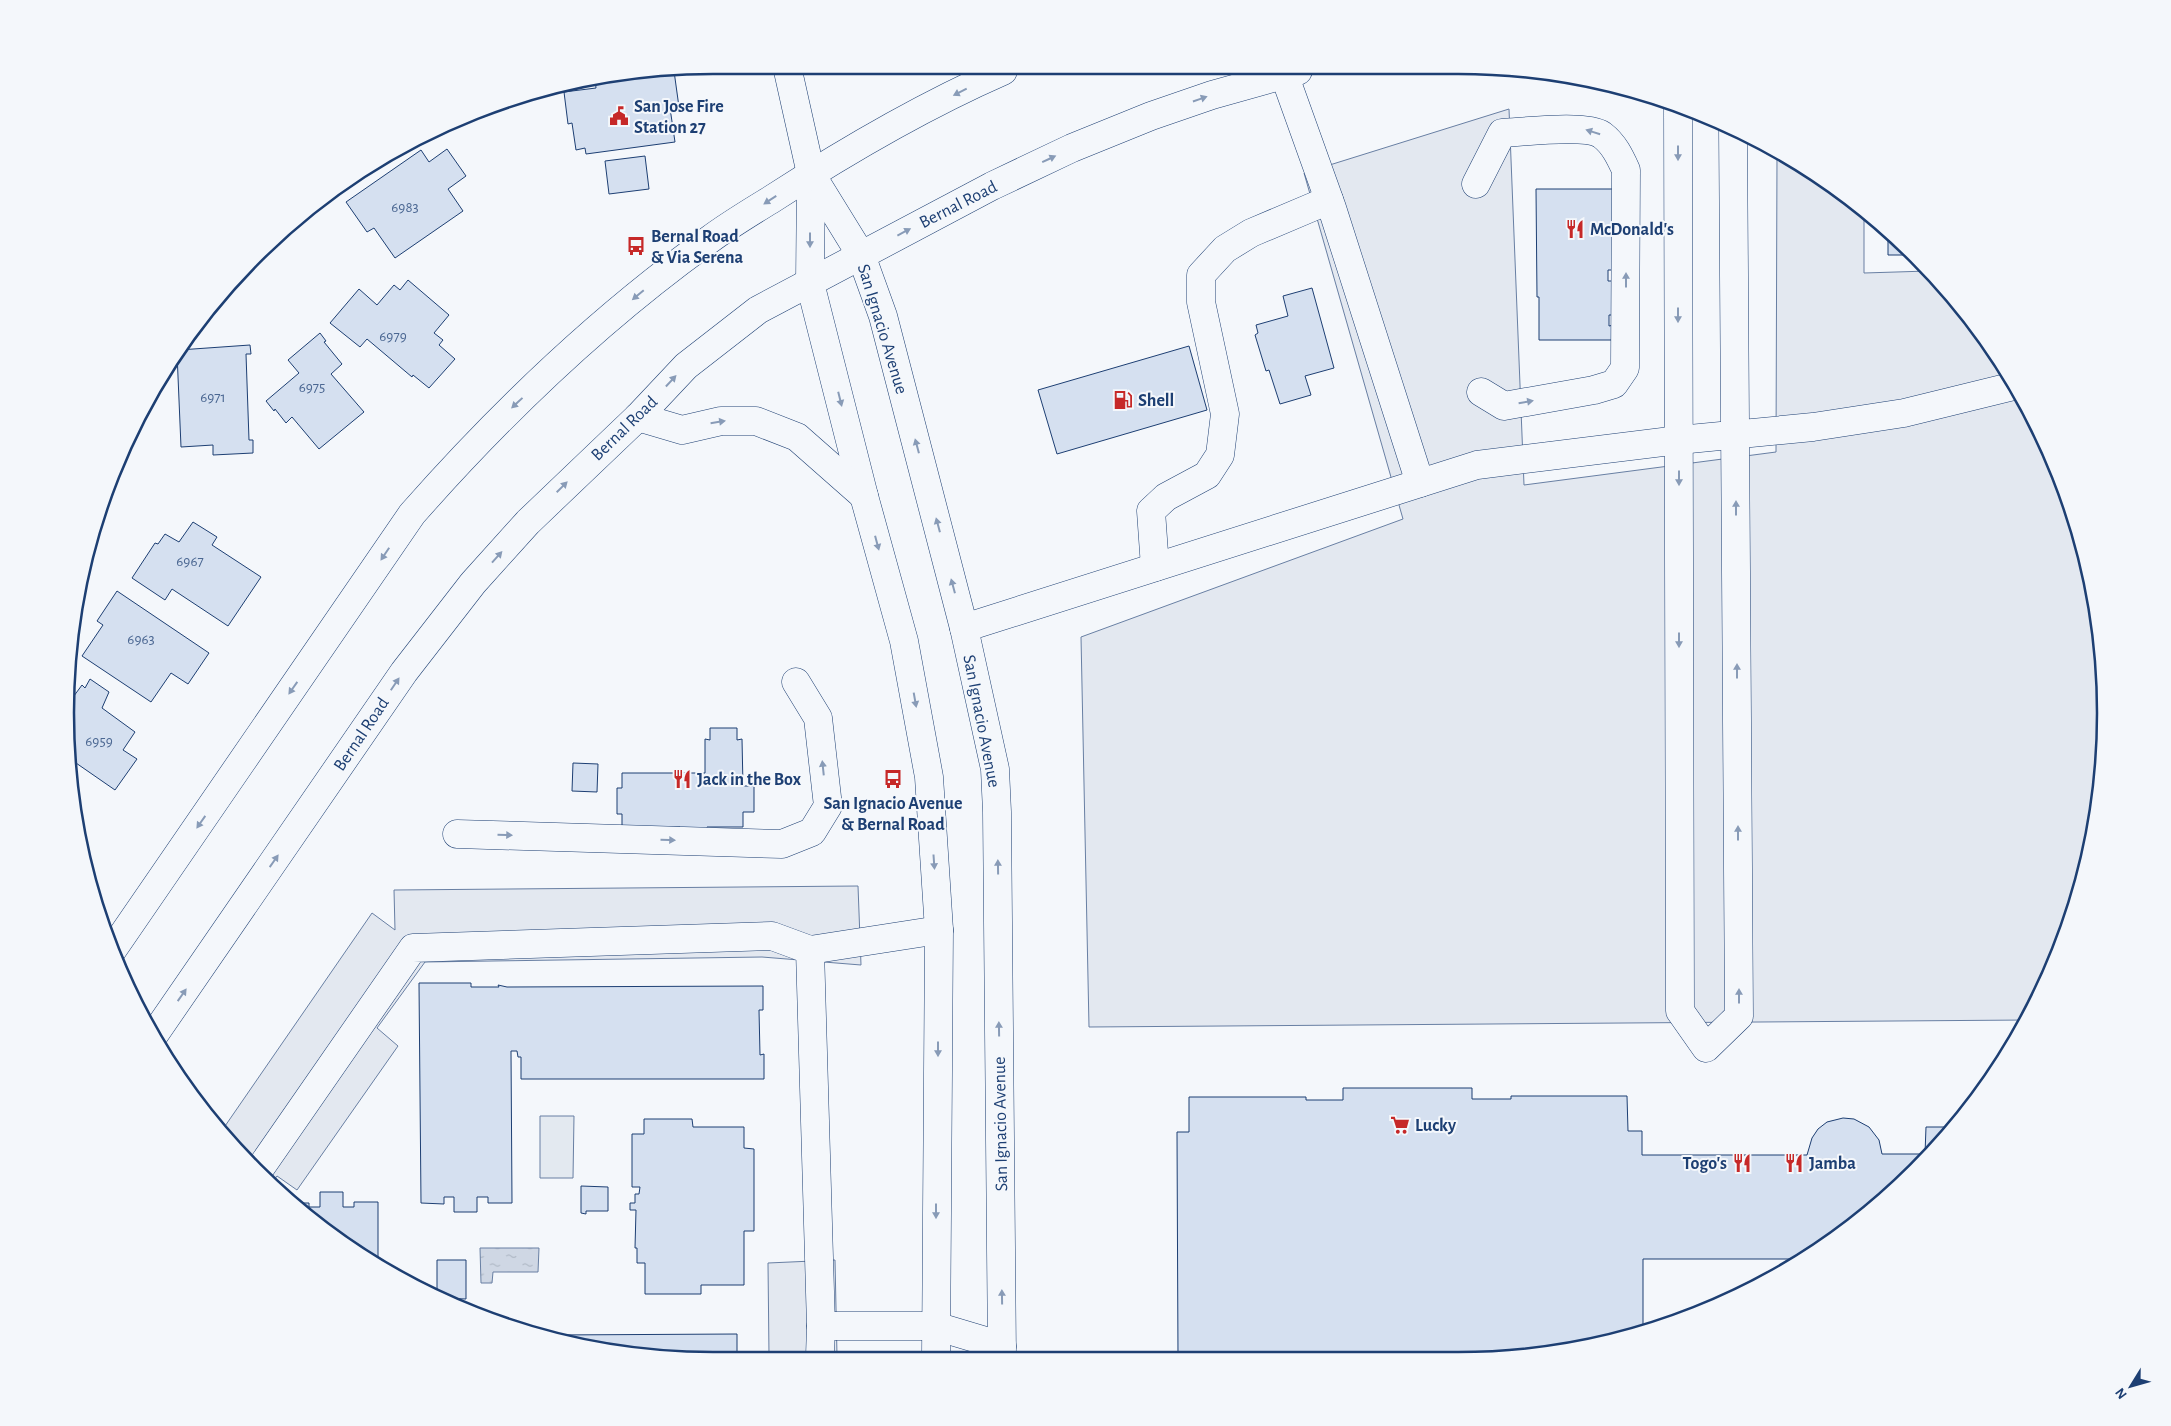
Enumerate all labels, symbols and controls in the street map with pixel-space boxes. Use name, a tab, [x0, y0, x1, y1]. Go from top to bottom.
one-way arrow	[953, 88, 967, 96]
one-way arrow	[1193, 95, 1208, 102]
place label: San Jose Fire Station 27	[634, 98, 724, 137]
public building icon: San Jose Fire Station 27	[608, 105, 630, 127]
one-way arrow	[1585, 128, 1600, 136]
one-way arrow	[1674, 145, 1682, 161]
one-way arrow	[1042, 155, 1056, 163]
street label: Bernal Road	[917, 178, 1000, 232]
one-way arrow	[763, 195, 776, 205]
house number: 6983	[391, 200, 419, 215]
restaurant icon: McDonald's	[1564, 218, 1586, 240]
place label: McDonald's	[1590, 221, 1674, 239]
place label: Bernal Road & Via Serena	[651, 228, 744, 267]
one-way arrow	[897, 228, 912, 236]
one-way arrow	[806, 232, 814, 248]
bus stop icon: Bernal Road & Via Serena	[625, 235, 647, 257]
street label: San Ignacio Avenue	[854, 262, 910, 396]
one-way arrow	[1622, 272, 1630, 288]
one-way arrow	[632, 289, 644, 300]
one-way arrow	[1674, 308, 1682, 324]
house number: 6979	[379, 329, 407, 344]
one-way arrow	[665, 376, 677, 388]
house number: 6975	[299, 380, 325, 395]
fuel station icon: Shell	[1112, 389, 1134, 411]
house number: 6971	[200, 390, 226, 405]
one-way arrow	[836, 391, 844, 406]
place label: Shell	[1138, 392, 1174, 410]
street label: Bernal Road	[588, 393, 661, 465]
one-way arrow	[511, 397, 523, 409]
one-way arrow	[1518, 398, 1534, 406]
one-way arrow	[711, 418, 727, 426]
one-way arrow	[912, 438, 920, 453]
one-way arrow	[1675, 470, 1683, 486]
one-way arrow	[556, 482, 568, 494]
one-way arrow	[1732, 500, 1740, 516]
one-way arrow	[933, 518, 941, 533]
one-way arrow	[874, 535, 882, 550]
one-way arrow	[380, 548, 390, 561]
one-way arrow	[491, 550, 502, 563]
house number: 6967	[176, 554, 204, 569]
one-way arrow	[949, 579, 957, 594]
house number: 6963	[127, 632, 155, 647]
one-way arrow	[1675, 633, 1683, 649]
street label: San Ignacio Avenue	[959, 653, 1003, 789]
one-way arrow	[1733, 663, 1741, 679]
one-way arrow	[391, 677, 400, 691]
one-way arrow	[288, 682, 298, 695]
one-way arrow	[912, 693, 920, 709]
street label: Bernal Road	[331, 695, 393, 775]
house number: 6959	[85, 734, 113, 749]
one-way arrow	[819, 760, 827, 776]
restaurant icon: Jack in the Box	[671, 768, 693, 790]
bus stop icon: San Ignacio Avenue & Bernal Road	[882, 768, 904, 790]
place label: Jack in the Box	[697, 771, 802, 789]
place label: San Ignacio Avenue & Bernal Road	[824, 795, 962, 834]
one-way arrow	[196, 815, 206, 829]
one-way arrow	[1734, 825, 1742, 841]
one-way arrow	[498, 832, 514, 840]
one-way arrow	[660, 837, 676, 845]
one-way arrow	[269, 854, 279, 868]
one-way arrow	[931, 854, 939, 870]
one-way arrow	[994, 859, 1002, 875]
one-way arrow	[177, 988, 186, 1002]
one-way arrow	[1735, 988, 1743, 1004]
one-way arrow	[995, 1021, 1003, 1037]
one-way arrow	[934, 1041, 942, 1057]
street label: San Ignacio Avenue	[991, 1056, 1011, 1192]
supermarket icon: Lucky	[1389, 1114, 1411, 1136]
place label: Lucky	[1415, 1117, 1457, 1135]
restaurant icon: Togo's	[1731, 1152, 1753, 1174]
restaurant icon: Jamba	[1783, 1152, 1805, 1174]
place label: Togo's	[1683, 1155, 1727, 1173]
place label: Jamba	[1809, 1155, 1856, 1173]
one-way arrow	[932, 1203, 940, 1219]
one-way arrow	[998, 1289, 1006, 1305]
north arrow	[2106, 1361, 2156, 1411]
text: N	[2113, 1385, 2130, 1401]

